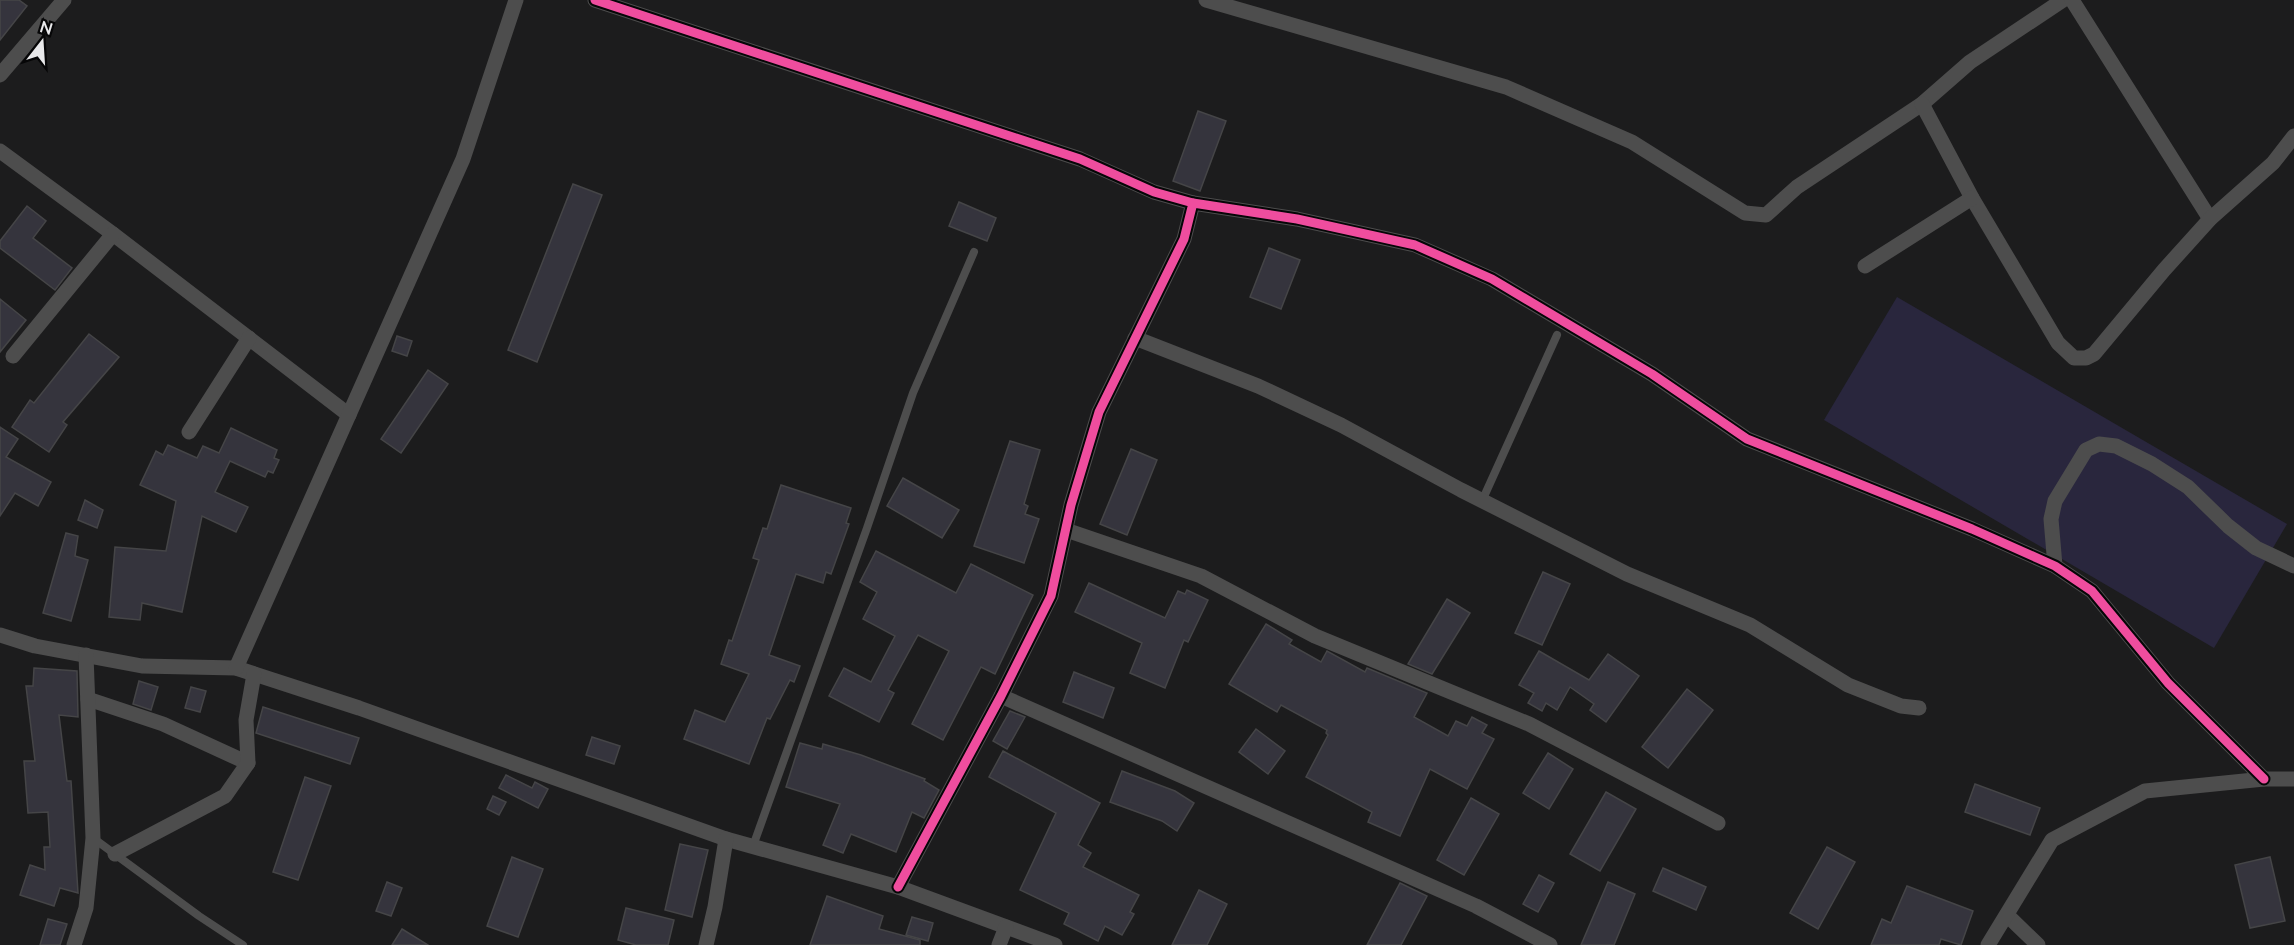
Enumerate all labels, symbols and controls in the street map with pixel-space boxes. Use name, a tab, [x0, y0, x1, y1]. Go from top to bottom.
north arrow	[12, 12, 72, 72]
text: N	[38, 16, 55, 38]

